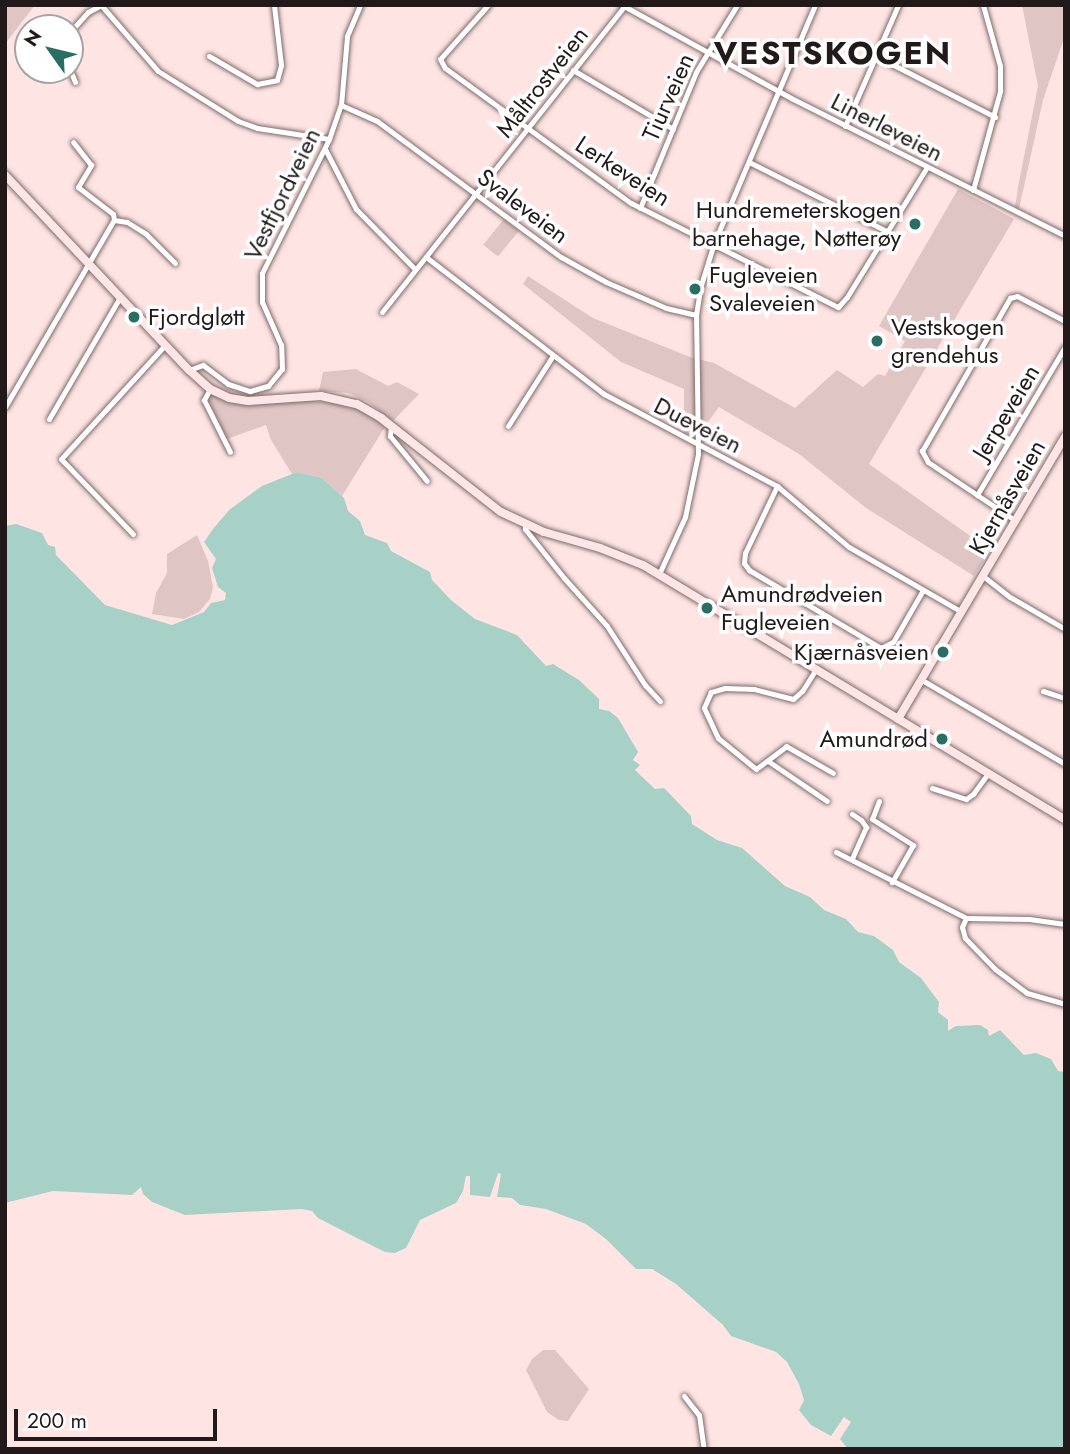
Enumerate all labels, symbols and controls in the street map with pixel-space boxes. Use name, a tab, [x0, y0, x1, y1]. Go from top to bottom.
north arrow	[14, 14, 84, 84]
street label: Måltrostveien	[490, 21, 594, 143]
text: N	[17, 24, 48, 52]
district label: VESTSKOGEN	[715, 34, 951, 72]
street label: Tiurveien	[636, 49, 700, 145]
street label: Linerleveien	[826, 87, 948, 167]
street label: Vestfjordveien	[238, 123, 326, 265]
street label: Lerkeveien	[570, 130, 676, 212]
street label: Svaleveien	[472, 162, 574, 250]
place label: Hundremeterskogen barnehage, Nøtterøy	[692, 196, 901, 252]
marker: Hundremeterskogen barnehage, Nøtterøy	[907, 216, 923, 232]
place label: Fugleveien Svaleveien	[709, 261, 818, 317]
marker: Fugleveien Svaleveien	[687, 281, 703, 297]
place label: Fjordgløtt	[148, 303, 245, 331]
marker: Fjordgløtt	[126, 309, 142, 325]
place label: Vestskogen grendehus	[891, 313, 1004, 369]
marker: Vestskogen grendehus	[869, 333, 885, 349]
street label: Jerpeveien	[966, 359, 1046, 465]
street label: Dueveien	[649, 391, 747, 459]
street label: Kjernåsveien	[963, 435, 1051, 559]
place label: Amundrødveien Fugleveien	[721, 580, 883, 636]
marker: Amundrødveien Fugleveien	[699, 600, 715, 616]
place label: Kjærnåsveien	[794, 638, 929, 666]
marker: Kjærnåsveien	[935, 644, 951, 660]
place label: Amundrød	[820, 725, 928, 753]
marker: Amundrød	[934, 731, 950, 747]
scale bar	[18, 1394, 220, 1438]
text: 200 m	[27, 1406, 87, 1436]

